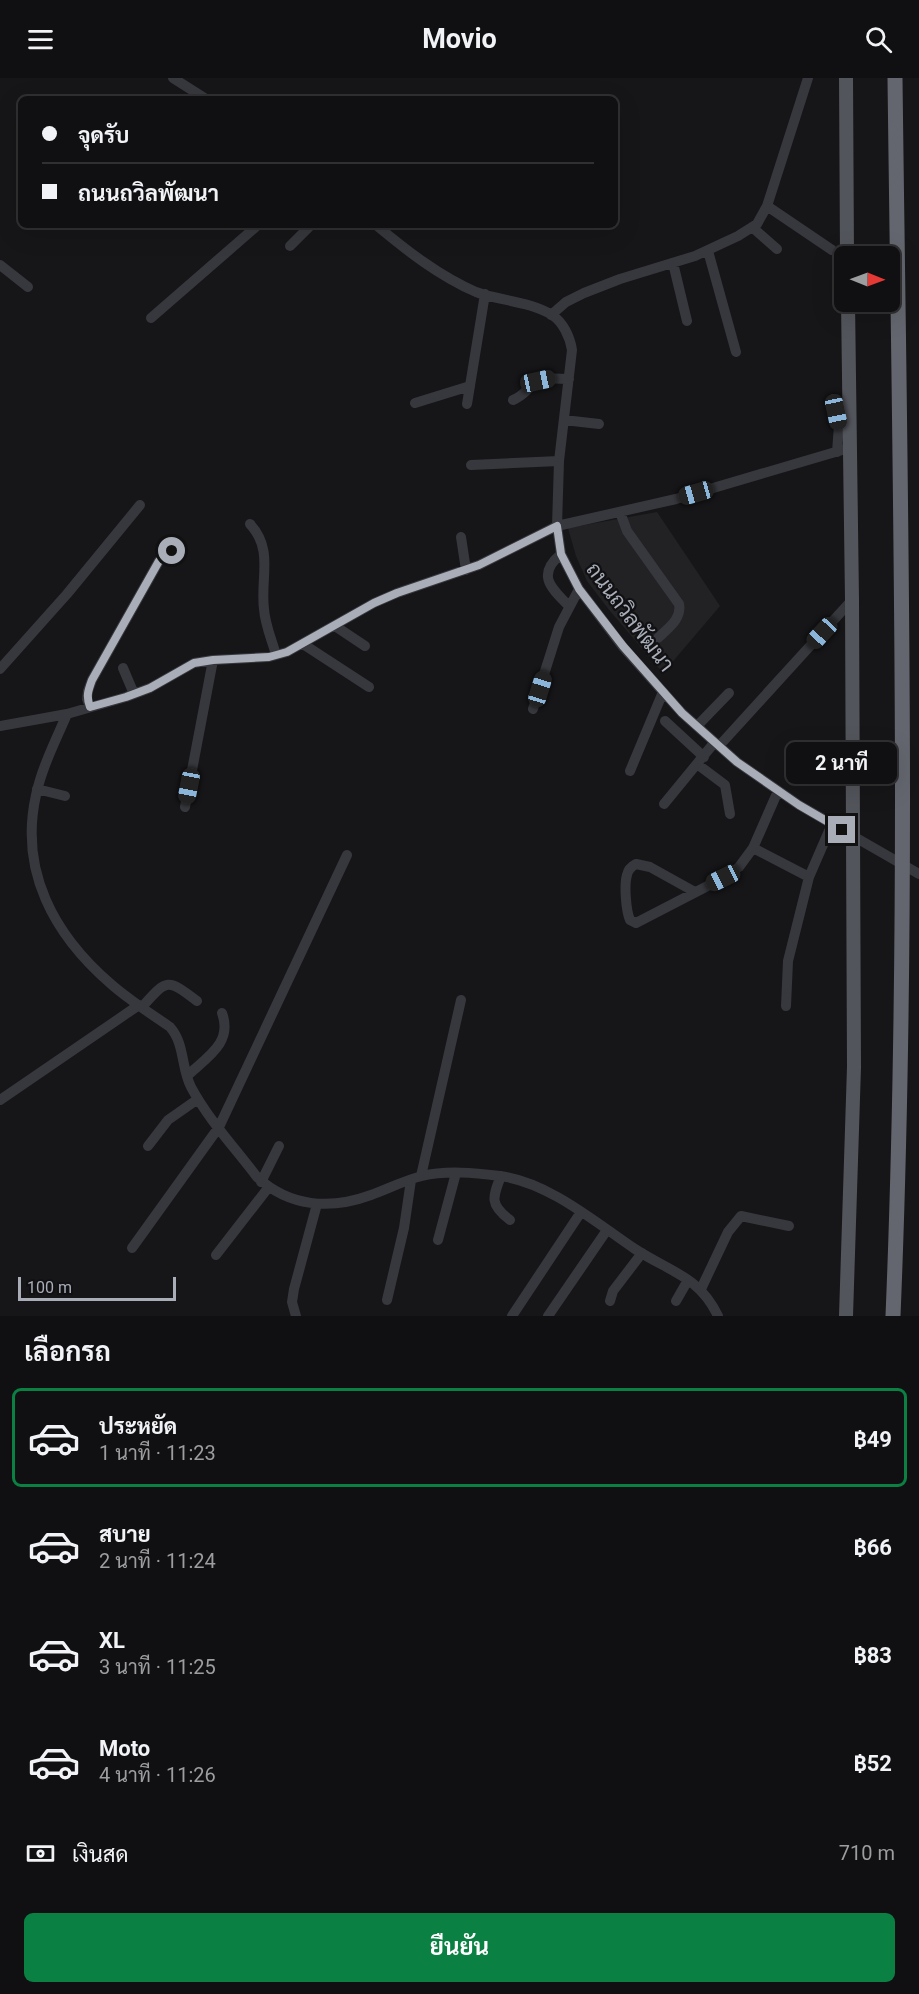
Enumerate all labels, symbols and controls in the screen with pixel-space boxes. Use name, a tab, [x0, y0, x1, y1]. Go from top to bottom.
icon: menu	[24, 23, 57, 56]
text: Movio	[422, 23, 497, 55]
icon: search	[862, 23, 895, 56]
text: จุดรับ	[78, 123, 129, 148]
text: ถนนถวิลพัฒนา	[78, 181, 219, 206]
north arrow	[834, 246, 900, 312]
map controls	[834, 246, 900, 312]
car	[519, 368, 557, 394]
car	[823, 393, 849, 431]
car	[676, 479, 716, 507]
route start	[158, 537, 185, 564]
street label: ถนนถวิลพัฒนา	[581, 558, 679, 676]
car	[803, 614, 841, 652]
car	[526, 669, 554, 709]
callout: 2 นาที	[786, 743, 898, 785]
text: 2 นาที	[815, 751, 868, 775]
car	[177, 767, 201, 805]
route end	[828, 816, 855, 843]
car	[703, 862, 743, 894]
scale bar	[18, 1274, 176, 1302]
text: 100 m	[27, 1278, 72, 1297]
text: เลือกรถ	[24, 1336, 111, 1368]
icon: car	[27, 1411, 81, 1465]
text: ประหยัด	[99, 1414, 177, 1439]
text: ฿49	[853, 1427, 892, 1452]
text: 1 นาที · 11:23	[99, 1441, 216, 1465]
icon: car	[27, 1519, 81, 1573]
text: สบาย	[99, 1522, 151, 1547]
text: ฿66	[853, 1535, 892, 1560]
text: 2 นาที · 11:24	[99, 1549, 216, 1573]
icon: car	[27, 1627, 81, 1681]
text: XL	[99, 1628, 125, 1653]
text: ฿83	[853, 1643, 892, 1668]
text: 3 นาที · 11:25	[99, 1655, 216, 1679]
icon: car	[27, 1735, 81, 1789]
text: Moto	[99, 1736, 150, 1761]
text: ฿52	[853, 1751, 892, 1776]
text: 4 นาที · 11:26	[99, 1763, 216, 1787]
icon: cash	[24, 1837, 57, 1870]
text: 710 m	[839, 1841, 895, 1865]
text: เงินสด	[72, 1842, 129, 1867]
button: ยืนยัน	[24, 1913, 895, 1982]

